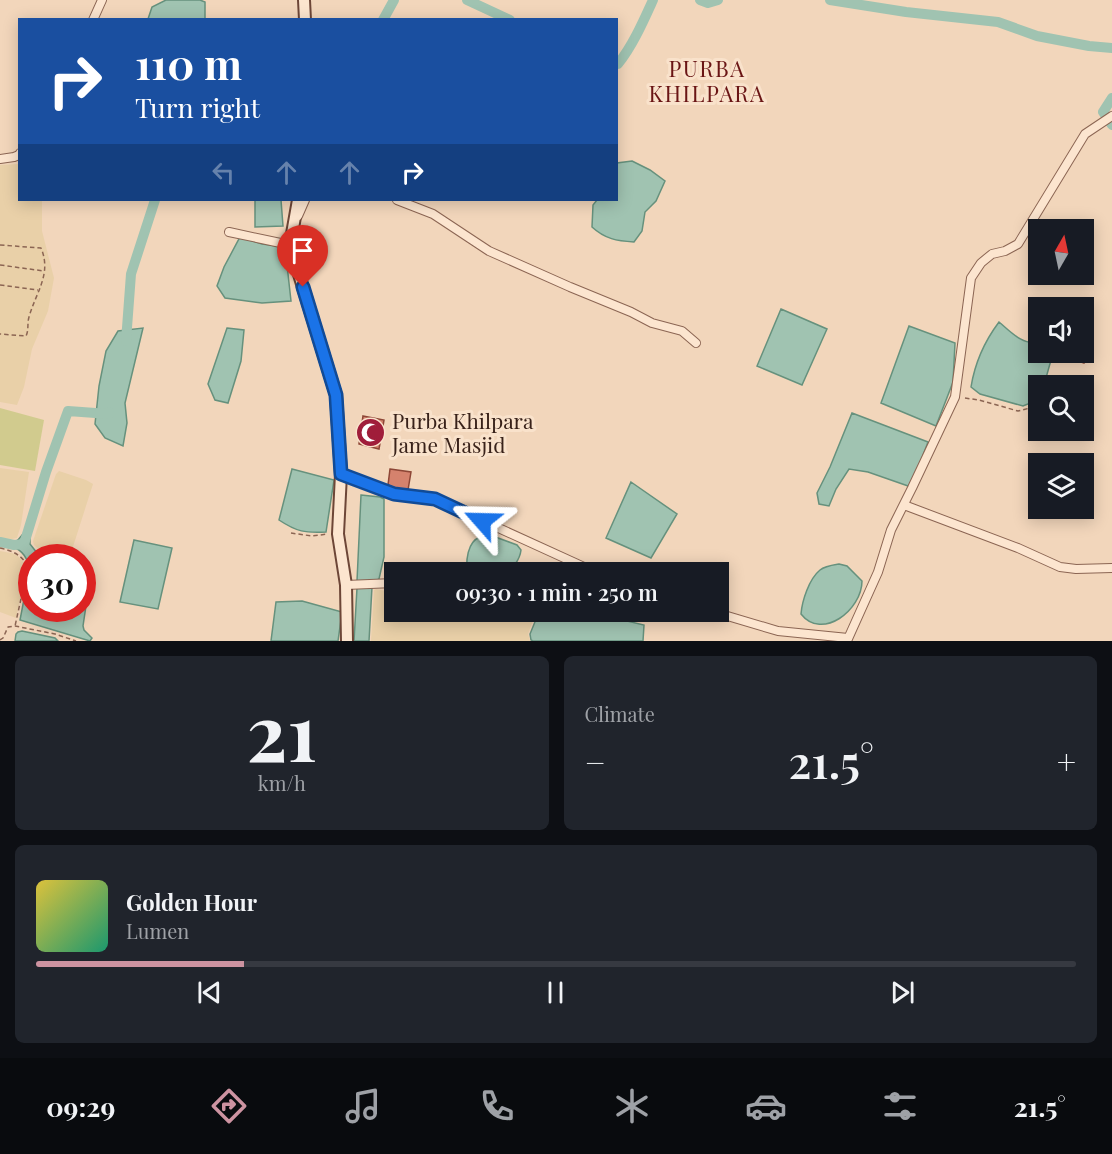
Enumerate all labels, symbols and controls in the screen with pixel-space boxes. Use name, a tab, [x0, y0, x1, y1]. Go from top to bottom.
text: 110 m	[135, 35, 242, 91]
icon: right	[36, 42, 114, 120]
district label: PURBA KHILPARA	[649, 53, 765, 108]
text: Turn right	[135, 89, 260, 125]
icon: left	[207, 156, 240, 189]
icon: ahead	[270, 156, 303, 189]
icon: ahead	[333, 156, 366, 189]
icon: right	[396, 156, 429, 189]
north arrow	[1028, 219, 1094, 285]
map controls	[1028, 219, 1094, 519]
pin	[277, 225, 328, 287]
icon: arrive	[286, 234, 319, 267]
button: sound	[1028, 297, 1094, 363]
button: search	[1028, 375, 1094, 441]
place label: Purba Khilpara Jame Masjid	[391, 406, 534, 458]
mosque icon: Purba Khilpara Jame Masjid	[355, 416, 387, 448]
button: layers	[1028, 453, 1094, 519]
position arrow	[450, 489, 514, 553]
speed limit sign: 30	[18, 544, 96, 622]
text: 09:30 · 1 min · 250 m	[455, 577, 658, 607]
text: 21	[246, 678, 317, 782]
text: Climate	[585, 700, 655, 727]
text: 21.5°	[788, 730, 874, 790]
text: −	[585, 739, 606, 783]
text: +	[1057, 739, 1076, 783]
text: km/h	[258, 769, 306, 796]
text: Golden Hour	[126, 887, 257, 917]
text: Lumen	[126, 917, 189, 944]
icon: previous	[193, 976, 226, 1009]
icon: pause	[539, 976, 572, 1009]
icon: next	[886, 976, 919, 1009]
icon: directions	[208, 1085, 250, 1127]
icon: music	[342, 1085, 384, 1127]
icon: phone	[476, 1085, 518, 1127]
icon: climate	[611, 1085, 653, 1127]
icon: car	[745, 1085, 787, 1127]
icon: filters	[879, 1085, 921, 1127]
text: 09:29	[46, 1088, 115, 1124]
text: 21.5°	[1014, 1088, 1066, 1124]

